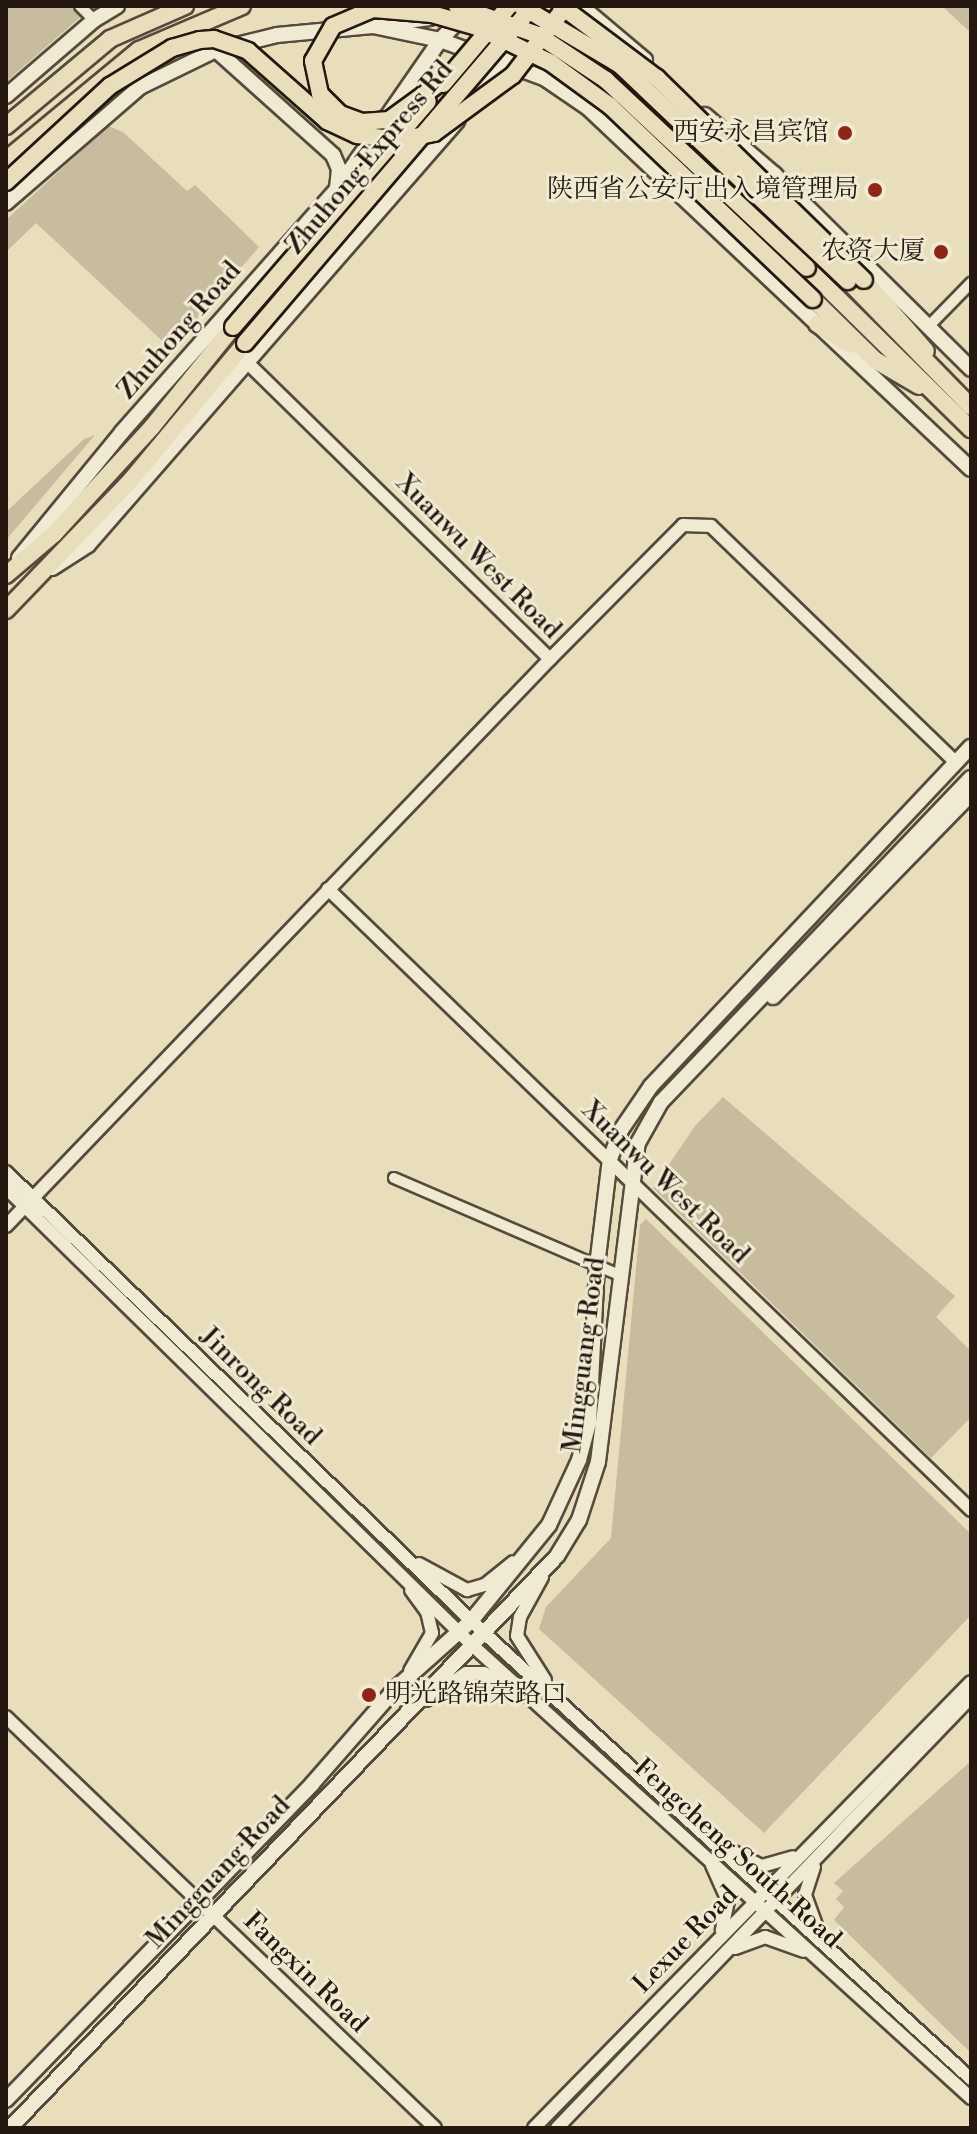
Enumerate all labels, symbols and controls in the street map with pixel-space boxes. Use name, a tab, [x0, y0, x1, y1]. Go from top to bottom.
street label: Zhuhong Express Rd	[280, 55, 460, 261]
place label: 西安永昌宾馆	[673, 117, 829, 149]
marker: 西安永昌宾馆	[836, 124, 854, 142]
place label: 陕西省公安厅出入境管理局	[547, 174, 859, 206]
marker: 陕西省公安厅出入境管理局	[866, 181, 884, 199]
place label: 农资大厦	[821, 236, 925, 268]
marker: 农资大厦	[932, 243, 950, 261]
street label: Zhuhong Road	[112, 256, 248, 406]
street label: Xuanwu West Road	[389, 468, 567, 646]
street label: Xuanwu West Road	[575, 1095, 755, 1271]
street label: Mingguang Road	[558, 1256, 612, 1454]
street label: Jinrong Road	[193, 1322, 327, 1452]
place label: 明光路锦荣路口	[385, 1679, 567, 1711]
marker: 明光路锦荣路口	[360, 1686, 378, 1704]
street label: Fengcheng South Road	[627, 1753, 847, 1955]
street label: Mingguang Road	[141, 1790, 297, 1956]
street label: Lexue Road	[627, 1880, 745, 2000]
street label: Fangxin Road	[236, 1906, 374, 2040]

